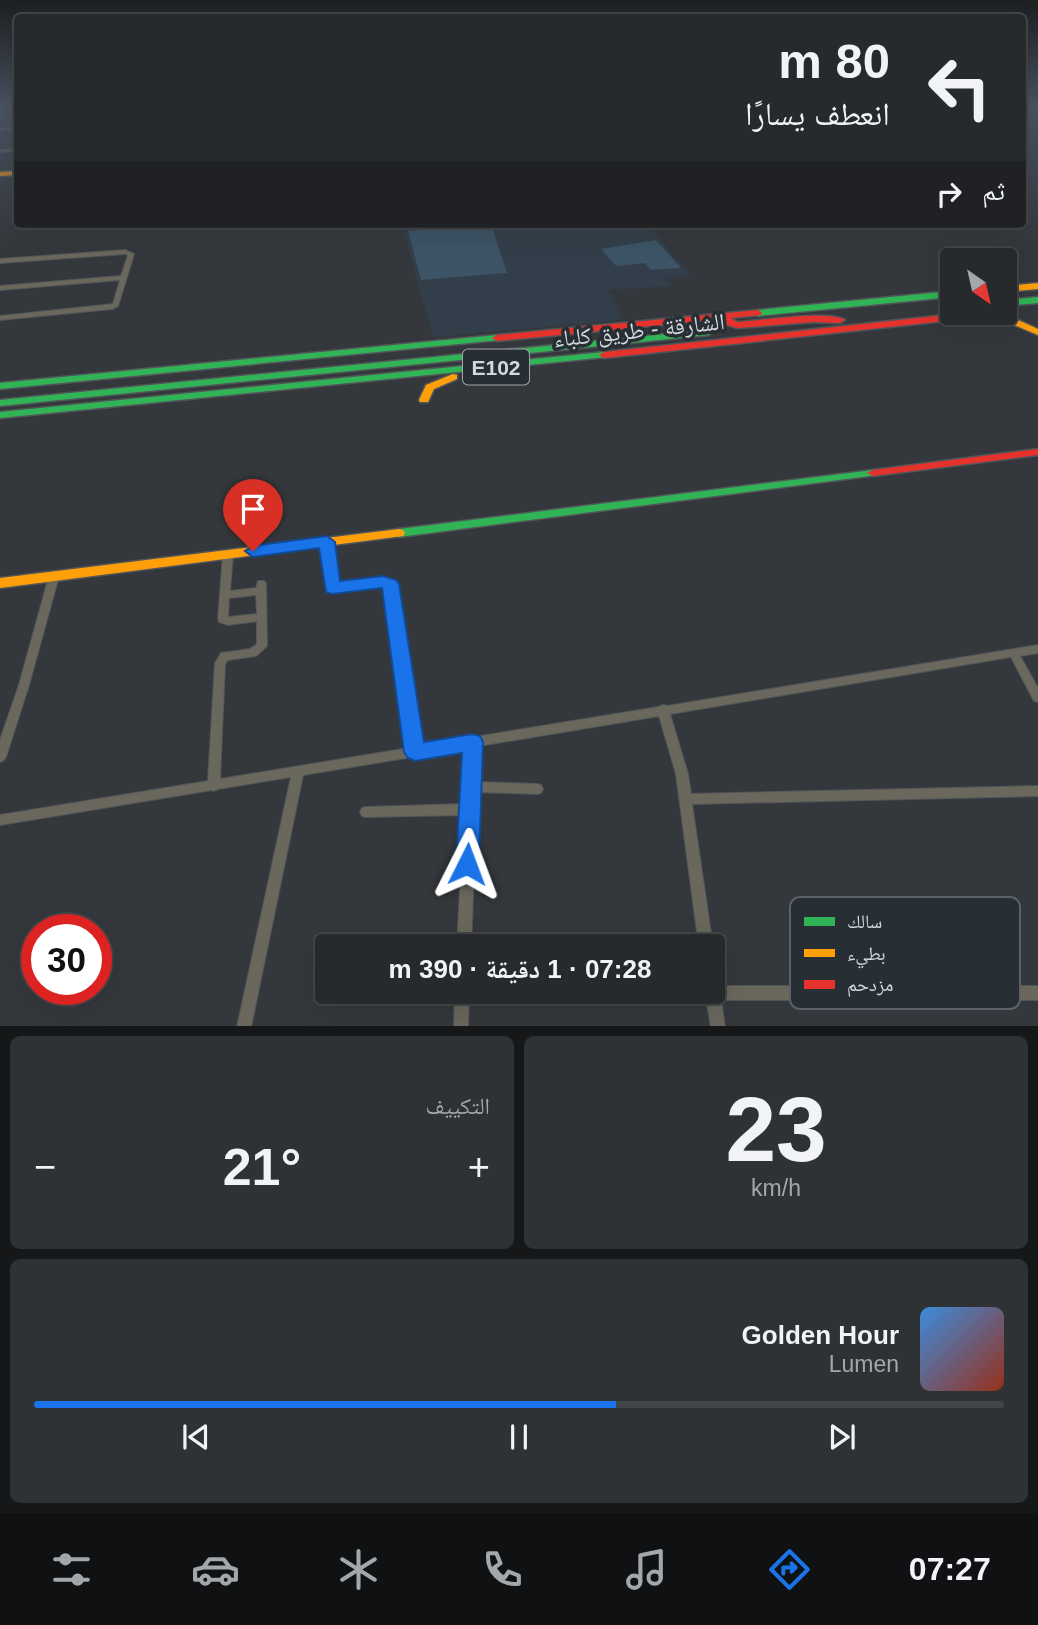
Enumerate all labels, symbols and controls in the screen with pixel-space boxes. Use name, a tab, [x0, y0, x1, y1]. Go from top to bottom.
text: 80 m	[778, 34, 890, 88]
icon: left	[914, 42, 1005, 133]
text: انعطف يسارًا	[745, 96, 890, 132]
icon: right	[930, 175, 968, 213]
text: ثم	[982, 176, 1005, 206]
north arrow	[940, 248, 1017, 326]
map controls	[940, 248, 1017, 325]
street label: الشارقة - طريق كلباء	[552, 308, 726, 353]
road number: E102	[463, 350, 529, 384]
pin	[223, 479, 283, 551]
icon: arrive	[234, 490, 272, 528]
position arrow	[430, 827, 504, 901]
legend	[790, 897, 1020, 1009]
text: سالك	[847, 911, 882, 932]
speed limit sign: 30	[21, 914, 112, 1005]
text: بطيء	[847, 943, 886, 969]
text: 07:28 · 1 دقيقة · 390 m	[389, 954, 651, 984]
text: مزدحم	[847, 974, 893, 997]
text: 23	[725, 1079, 827, 1180]
text: التكييف	[425, 1093, 490, 1119]
text: 21°	[223, 1138, 301, 1196]
text: −	[34, 1146, 56, 1188]
text: +	[468, 1146, 490, 1188]
text: km/h	[751, 1175, 801, 1201]
text: Golden Hour	[742, 1320, 899, 1350]
text: Lumen	[829, 1351, 899, 1377]
icon: previous	[177, 1418, 215, 1456]
icon: pause	[500, 1418, 538, 1456]
icon: next	[823, 1418, 861, 1456]
icon: filters	[47, 1545, 96, 1594]
icon: car	[191, 1545, 240, 1594]
icon: climate	[334, 1545, 383, 1594]
icon: phone	[478, 1545, 527, 1594]
icon: music	[622, 1545, 671, 1594]
icon: directions	[765, 1545, 814, 1594]
text: 07:27	[909, 1551, 991, 1587]

